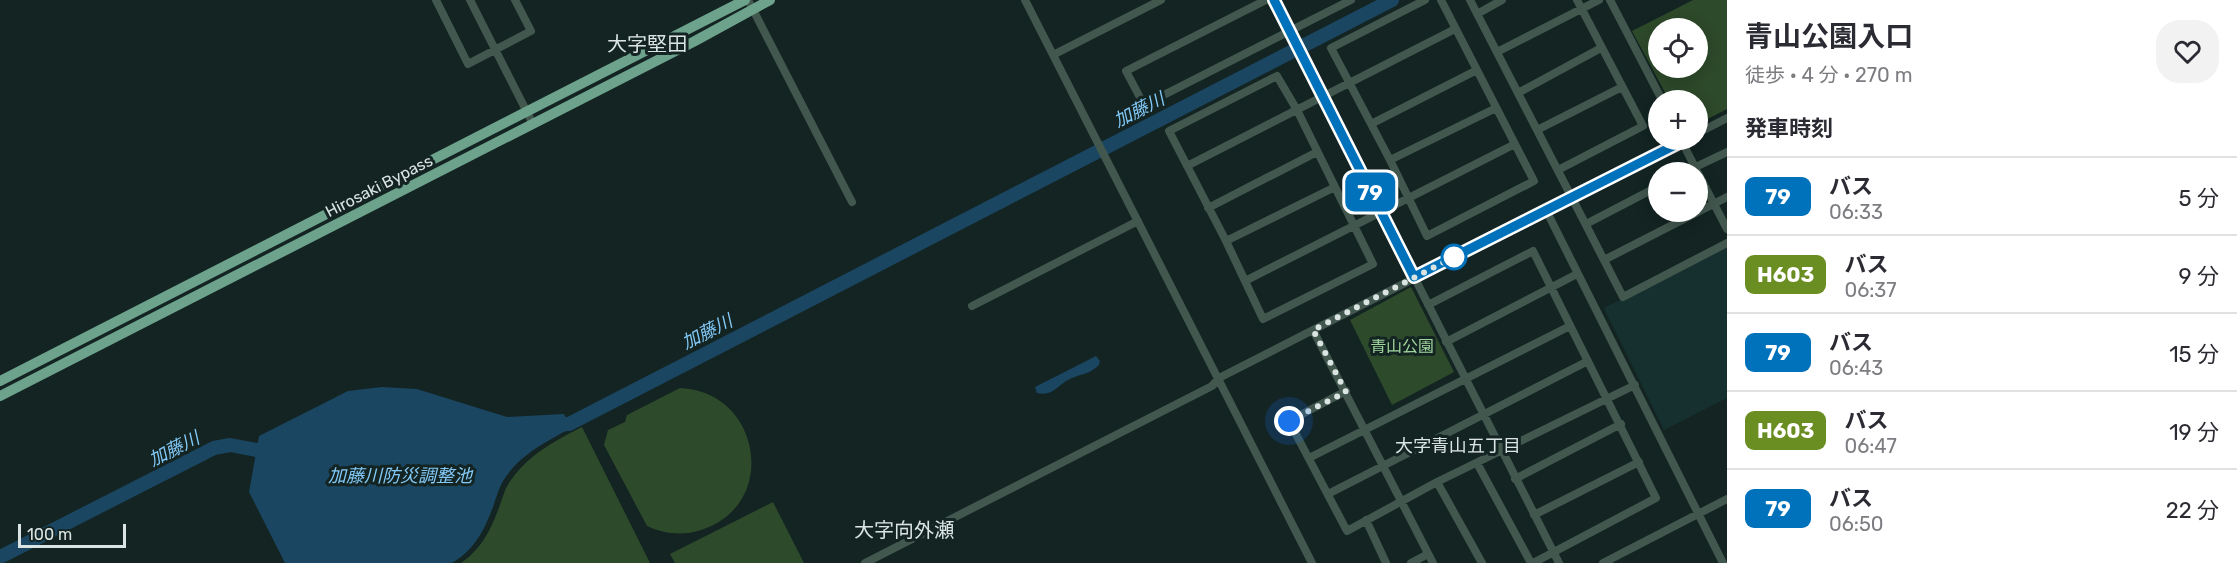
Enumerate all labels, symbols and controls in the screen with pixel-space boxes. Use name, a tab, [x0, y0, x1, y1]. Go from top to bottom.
map controls	[1648, 18, 1708, 222]
button: locate	[1648, 18, 1708, 78]
text: 青山公園入口	[1745, 20, 1913, 53]
button: heart	[2156, 20, 2219, 83]
district label: 大字堅田	[607, 32, 687, 56]
text: 徒歩 · 4 分 · 270 m	[1745, 63, 1913, 87]
water label: 加藤川	[1110, 87, 1170, 132]
button: +	[1648, 90, 1708, 150]
text: 発車時刻	[1745, 115, 1833, 142]
street label: Hirosaki Bypass	[322, 151, 436, 221]
button: −	[1648, 162, 1708, 222]
line badge: 79	[1343, 172, 1397, 212]
text: バス	[1829, 173, 1873, 200]
text: 79	[1357, 180, 1383, 205]
text: 79	[1765, 184, 1791, 209]
text: 5 分	[2179, 185, 2219, 212]
text: 06:33	[1829, 200, 1883, 224]
unlabelled marker	[1441, 244, 1467, 270]
text: バス	[1844, 251, 1888, 278]
text: H603	[1757, 262, 1814, 287]
text: 9 分	[2179, 263, 2219, 290]
text: 06:37	[1844, 278, 1897, 302]
water label: 加藤川	[678, 309, 738, 354]
text: バス	[1829, 329, 1873, 356]
park label: 青山公園	[1370, 337, 1434, 356]
text: 79	[1765, 340, 1791, 365]
text: 15 分	[2169, 341, 2219, 368]
text: 06:43	[1829, 356, 1883, 380]
your location	[1274, 406, 1304, 436]
text: バス	[1844, 407, 1888, 434]
text: H603	[1757, 418, 1814, 443]
text: 19 分	[2169, 419, 2219, 446]
water label: 加藤川	[145, 426, 205, 471]
text: 06:47	[1844, 434, 1897, 458]
district label: 大字青山五丁目	[1395, 435, 1521, 457]
water label: 加藤川防災調整池	[328, 465, 474, 487]
text: バス	[1829, 485, 1873, 512]
text: 79	[1765, 496, 1791, 521]
text: 22 分	[2166, 497, 2219, 524]
text: 06:50	[1829, 512, 1883, 536]
district label: 大字向外瀬	[854, 518, 954, 542]
scale bar	[18, 521, 126, 548]
text: 100 m	[27, 525, 72, 544]

